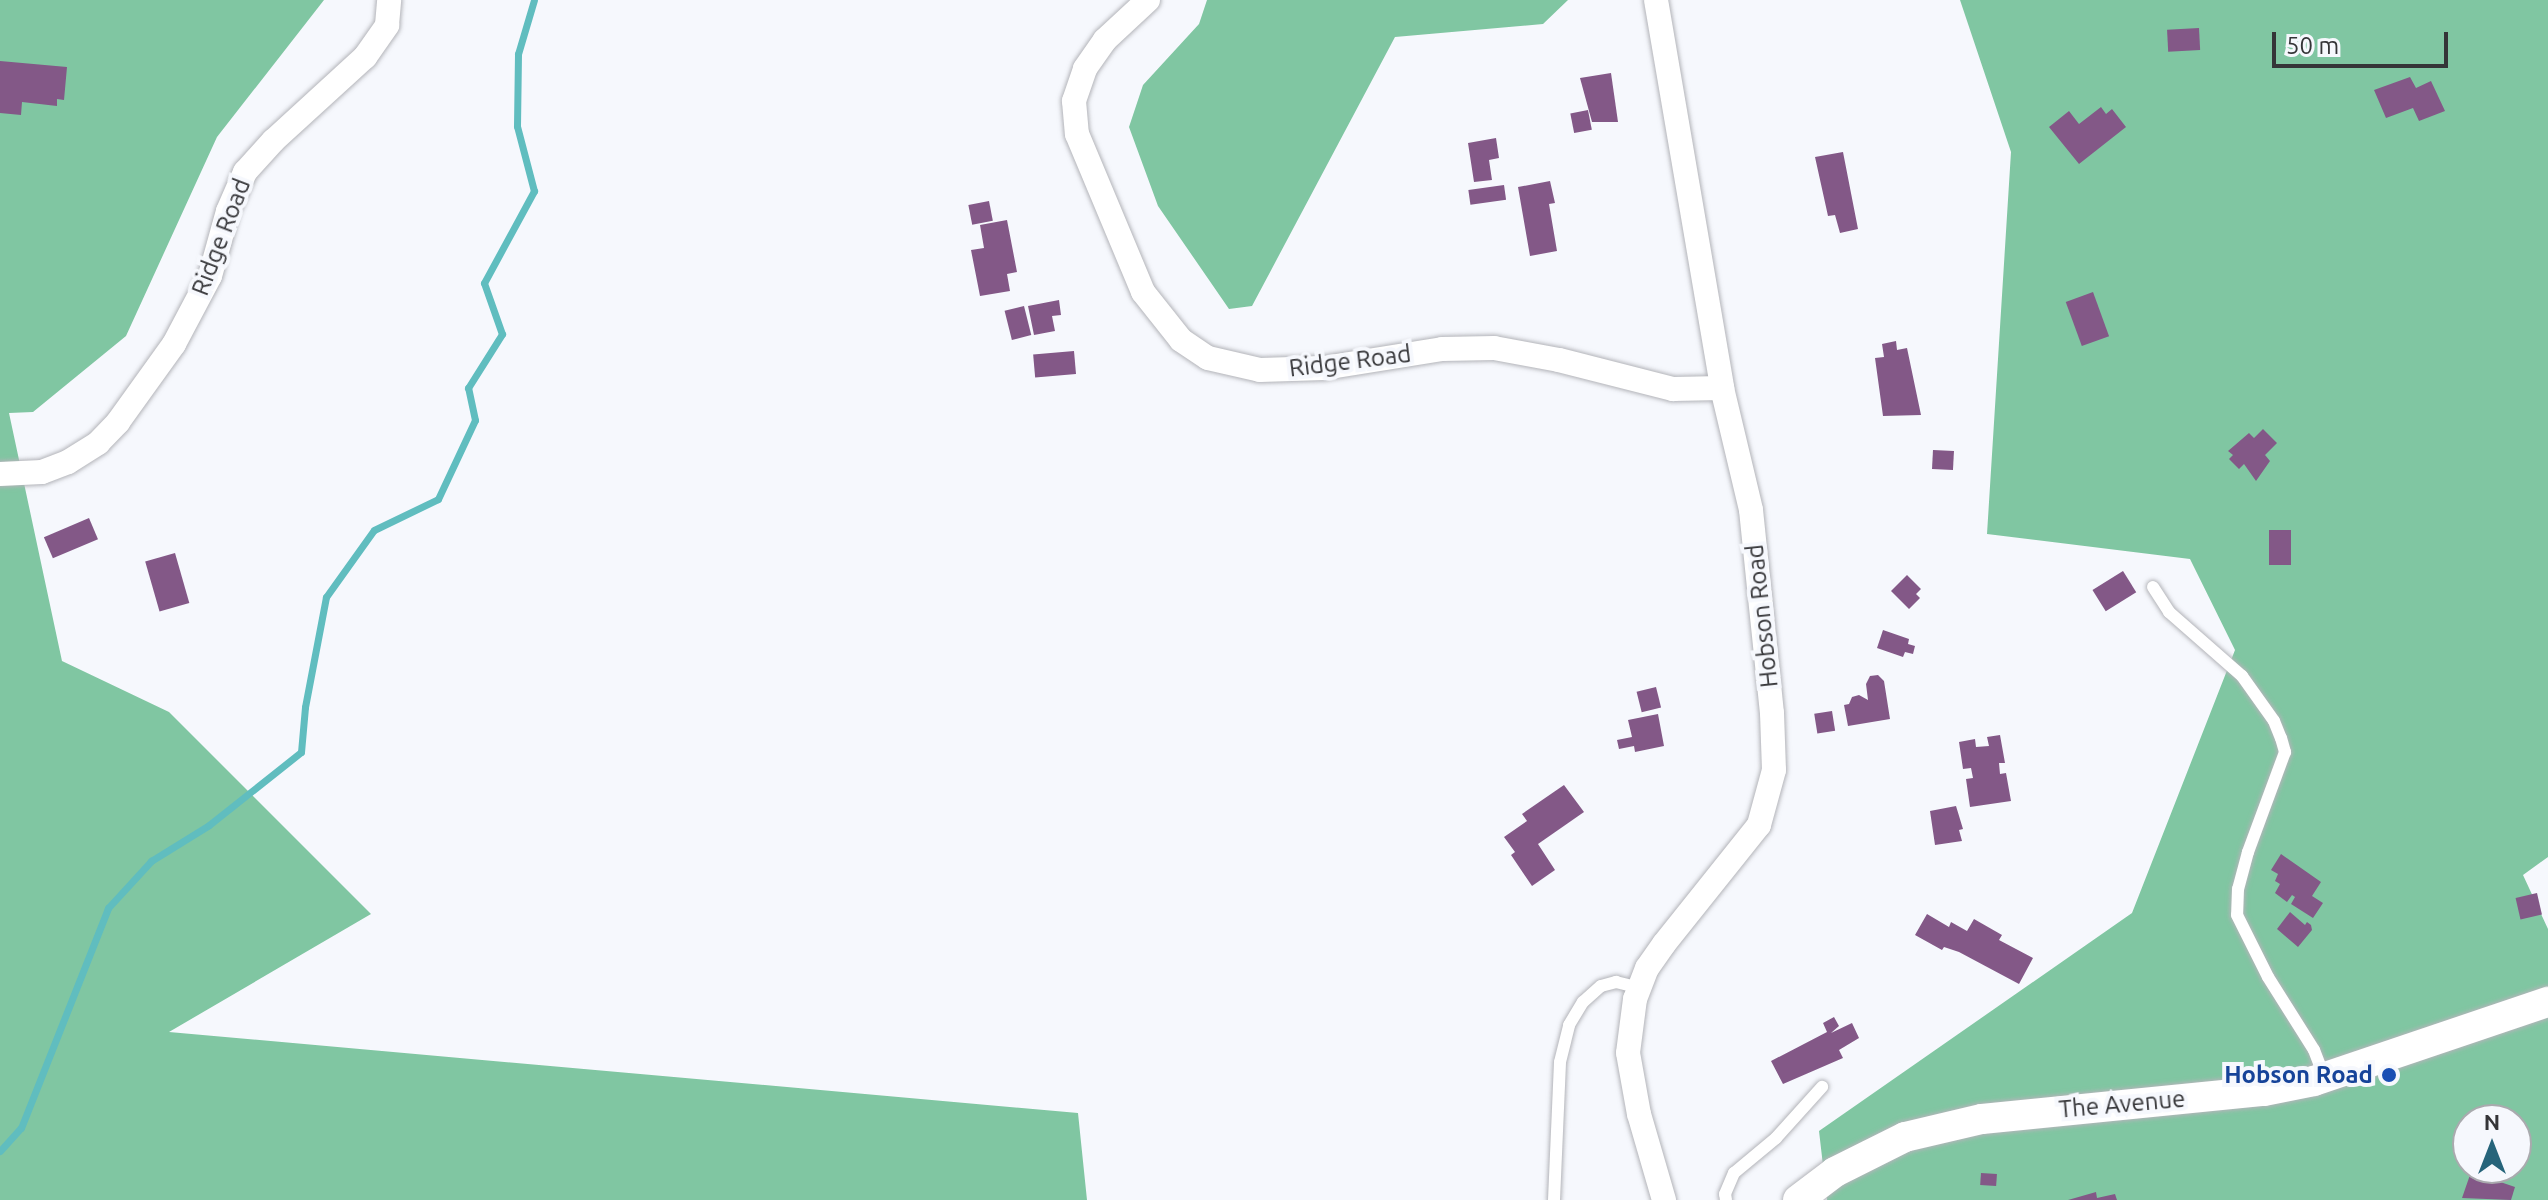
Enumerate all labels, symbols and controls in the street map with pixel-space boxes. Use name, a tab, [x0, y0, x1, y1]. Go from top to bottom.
scale bar	[2276, 16, 2452, 66]
text: 50 m	[2286, 32, 2339, 59]
street label: Ridge Road	[186, 175, 256, 299]
street label: Ridge Road	[1287, 339, 1413, 383]
street label: Hobson Road	[1740, 543, 1784, 689]
place label: Hobson Road	[2224, 1061, 2373, 1089]
marker: Hobson Road	[2380, 1066, 2398, 1084]
street label: The Avenue	[2058, 1084, 2186, 1124]
north arrow	[2452, 1104, 2532, 1184]
text: N	[2484, 1109, 2500, 1134]

